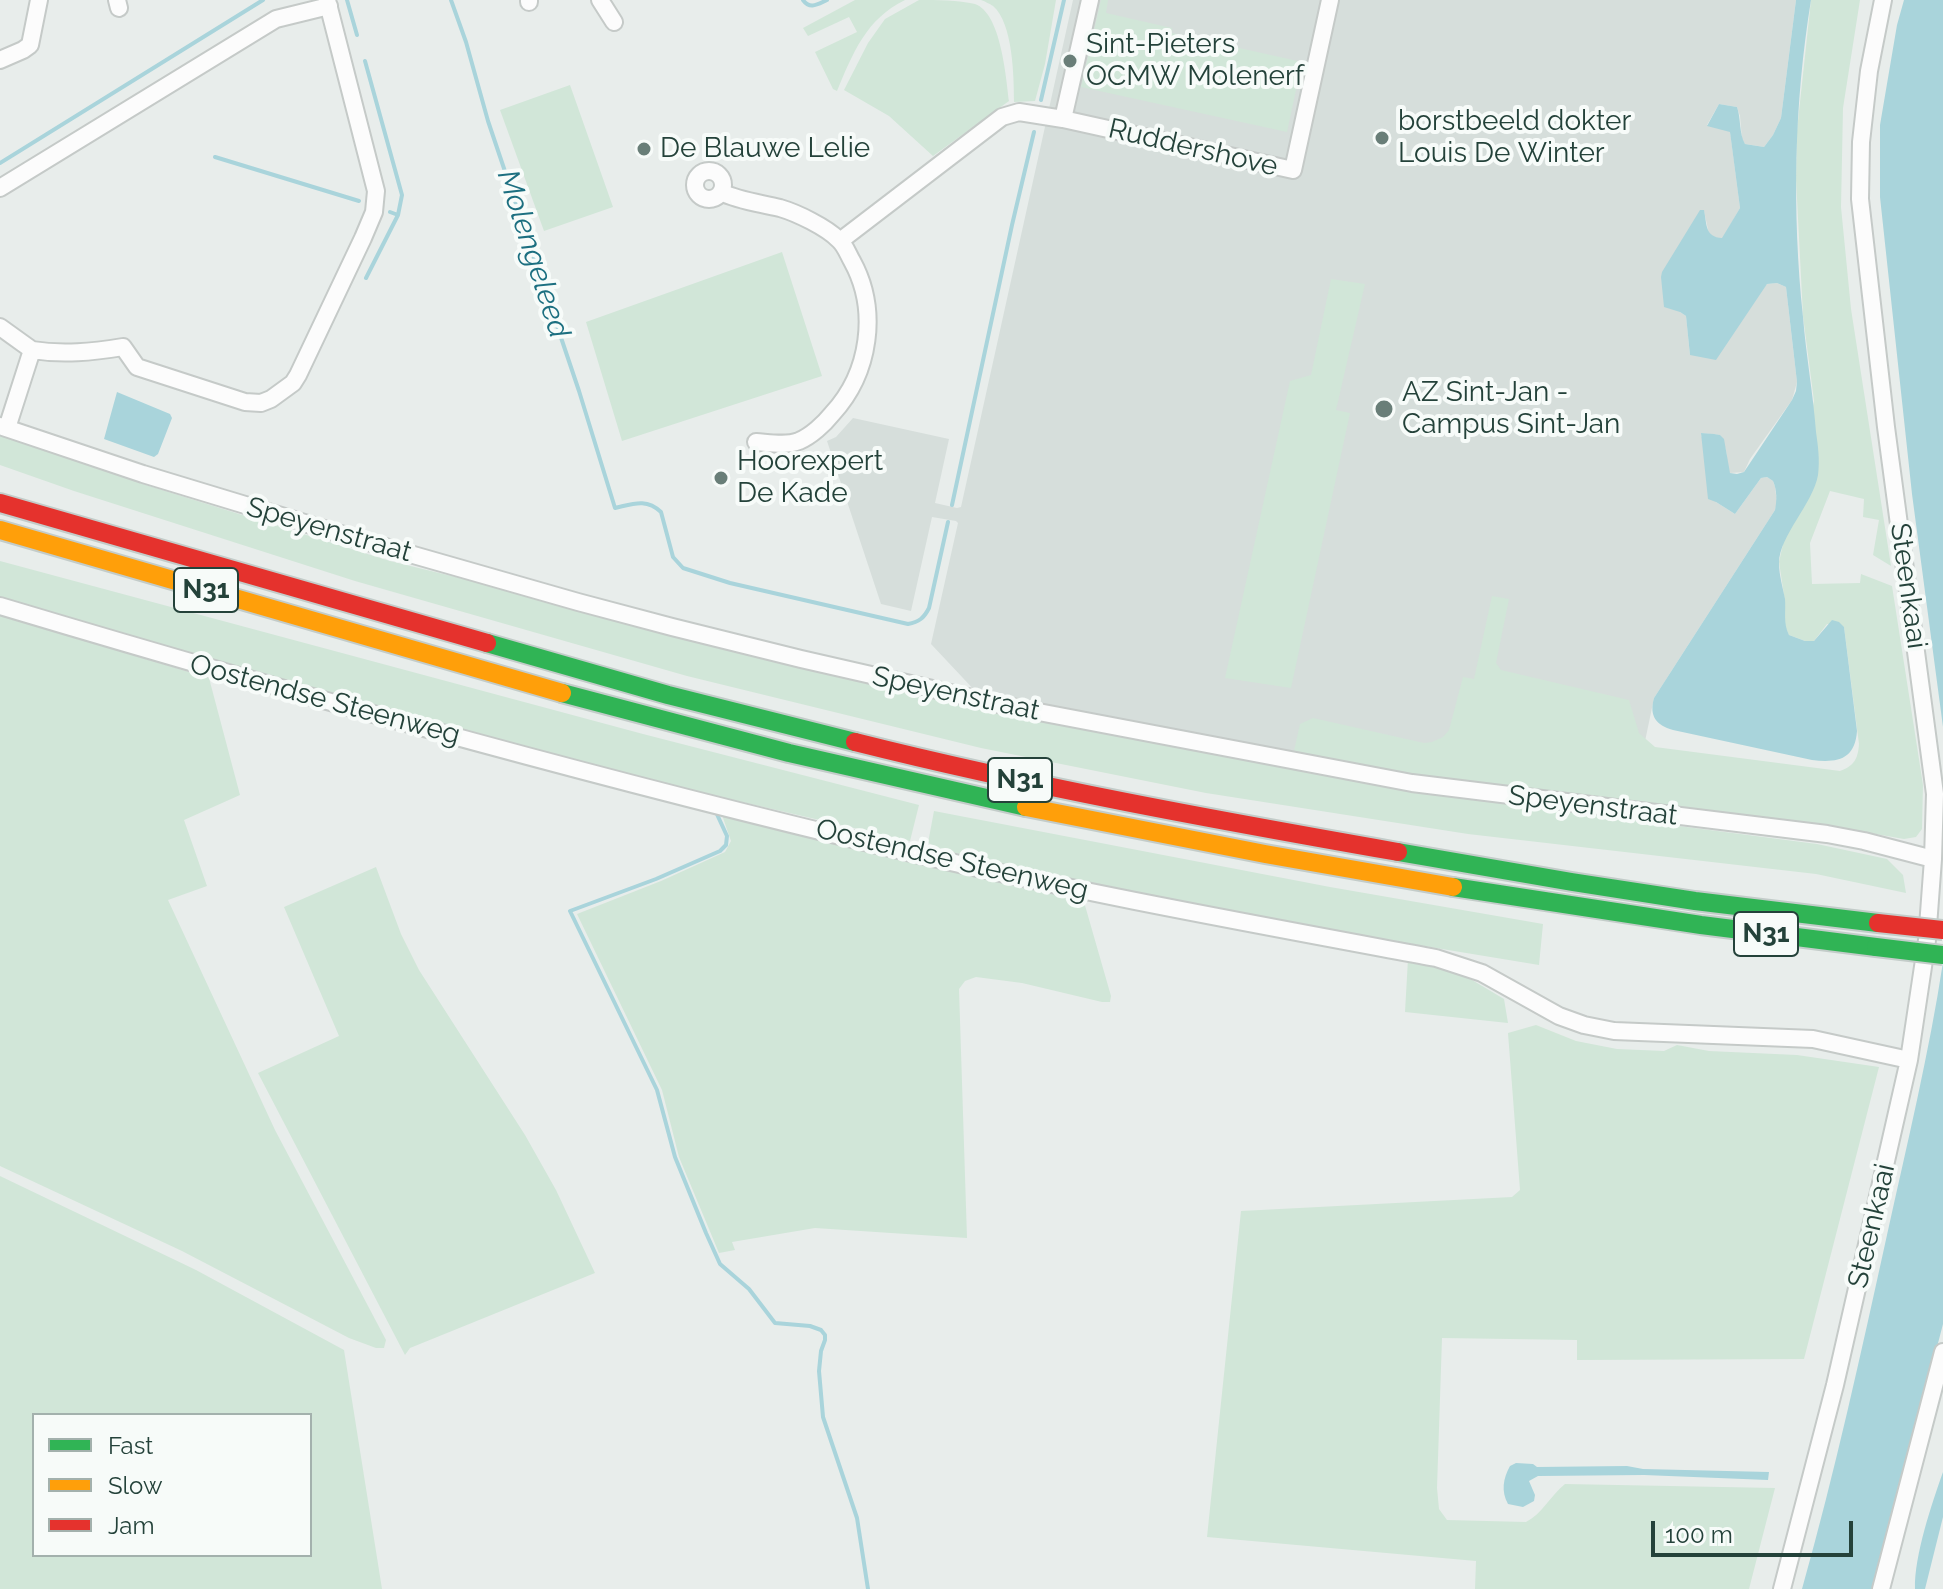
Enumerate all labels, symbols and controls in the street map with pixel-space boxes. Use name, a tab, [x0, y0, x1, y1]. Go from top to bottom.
place label: Sint-Pieters OCMW Molenerf	[1086, 28, 1304, 94]
marker: Sint-Pieters OCMW Molenerf	[1061, 52, 1079, 70]
place label: borstbeeld dokter Louis De Winter	[1398, 105, 1631, 171]
street label: Ruddershove	[1105, 112, 1281, 184]
marker: borstbeeld dokter Louis De Winter	[1373, 129, 1391, 147]
place label: De Blauwe Lelie	[660, 132, 870, 166]
marker: De Blauwe Lelie	[635, 140, 653, 158]
water label: Molengeleed	[489, 166, 577, 342]
place label: AZ Sint-Jan - Campus Sint-Jan	[1402, 376, 1620, 442]
marker: AZ Sint-Jan - Campus Sint-Jan	[1373, 398, 1395, 420]
place label: Hoorexpert De Kade	[737, 445, 883, 511]
marker: Hoorexpert De Kade	[712, 469, 730, 487]
street label: Speyenstraat	[243, 490, 415, 570]
street label: Steenkaai	[1883, 521, 1933, 651]
road number: N31	[174, 568, 238, 612]
street label: Oostendse Steenweg	[186, 648, 464, 752]
street label: Speyenstraat	[869, 660, 1043, 728]
road number: N31	[988, 758, 1052, 802]
street label: Speyenstraat	[1507, 779, 1679, 833]
street label: Oostendse Steenweg	[813, 812, 1091, 908]
road number: N31	[1734, 912, 1798, 956]
street label: Steenkaai	[1841, 1161, 1903, 1291]
legend	[32, 1413, 312, 1557]
text: Fast	[108, 1431, 153, 1460]
text: Slow	[108, 1471, 162, 1500]
scale bar	[1655, 1505, 1857, 1555]
text: Jam	[108, 1511, 154, 1540]
text: 100 m	[1665, 1520, 1733, 1549]

